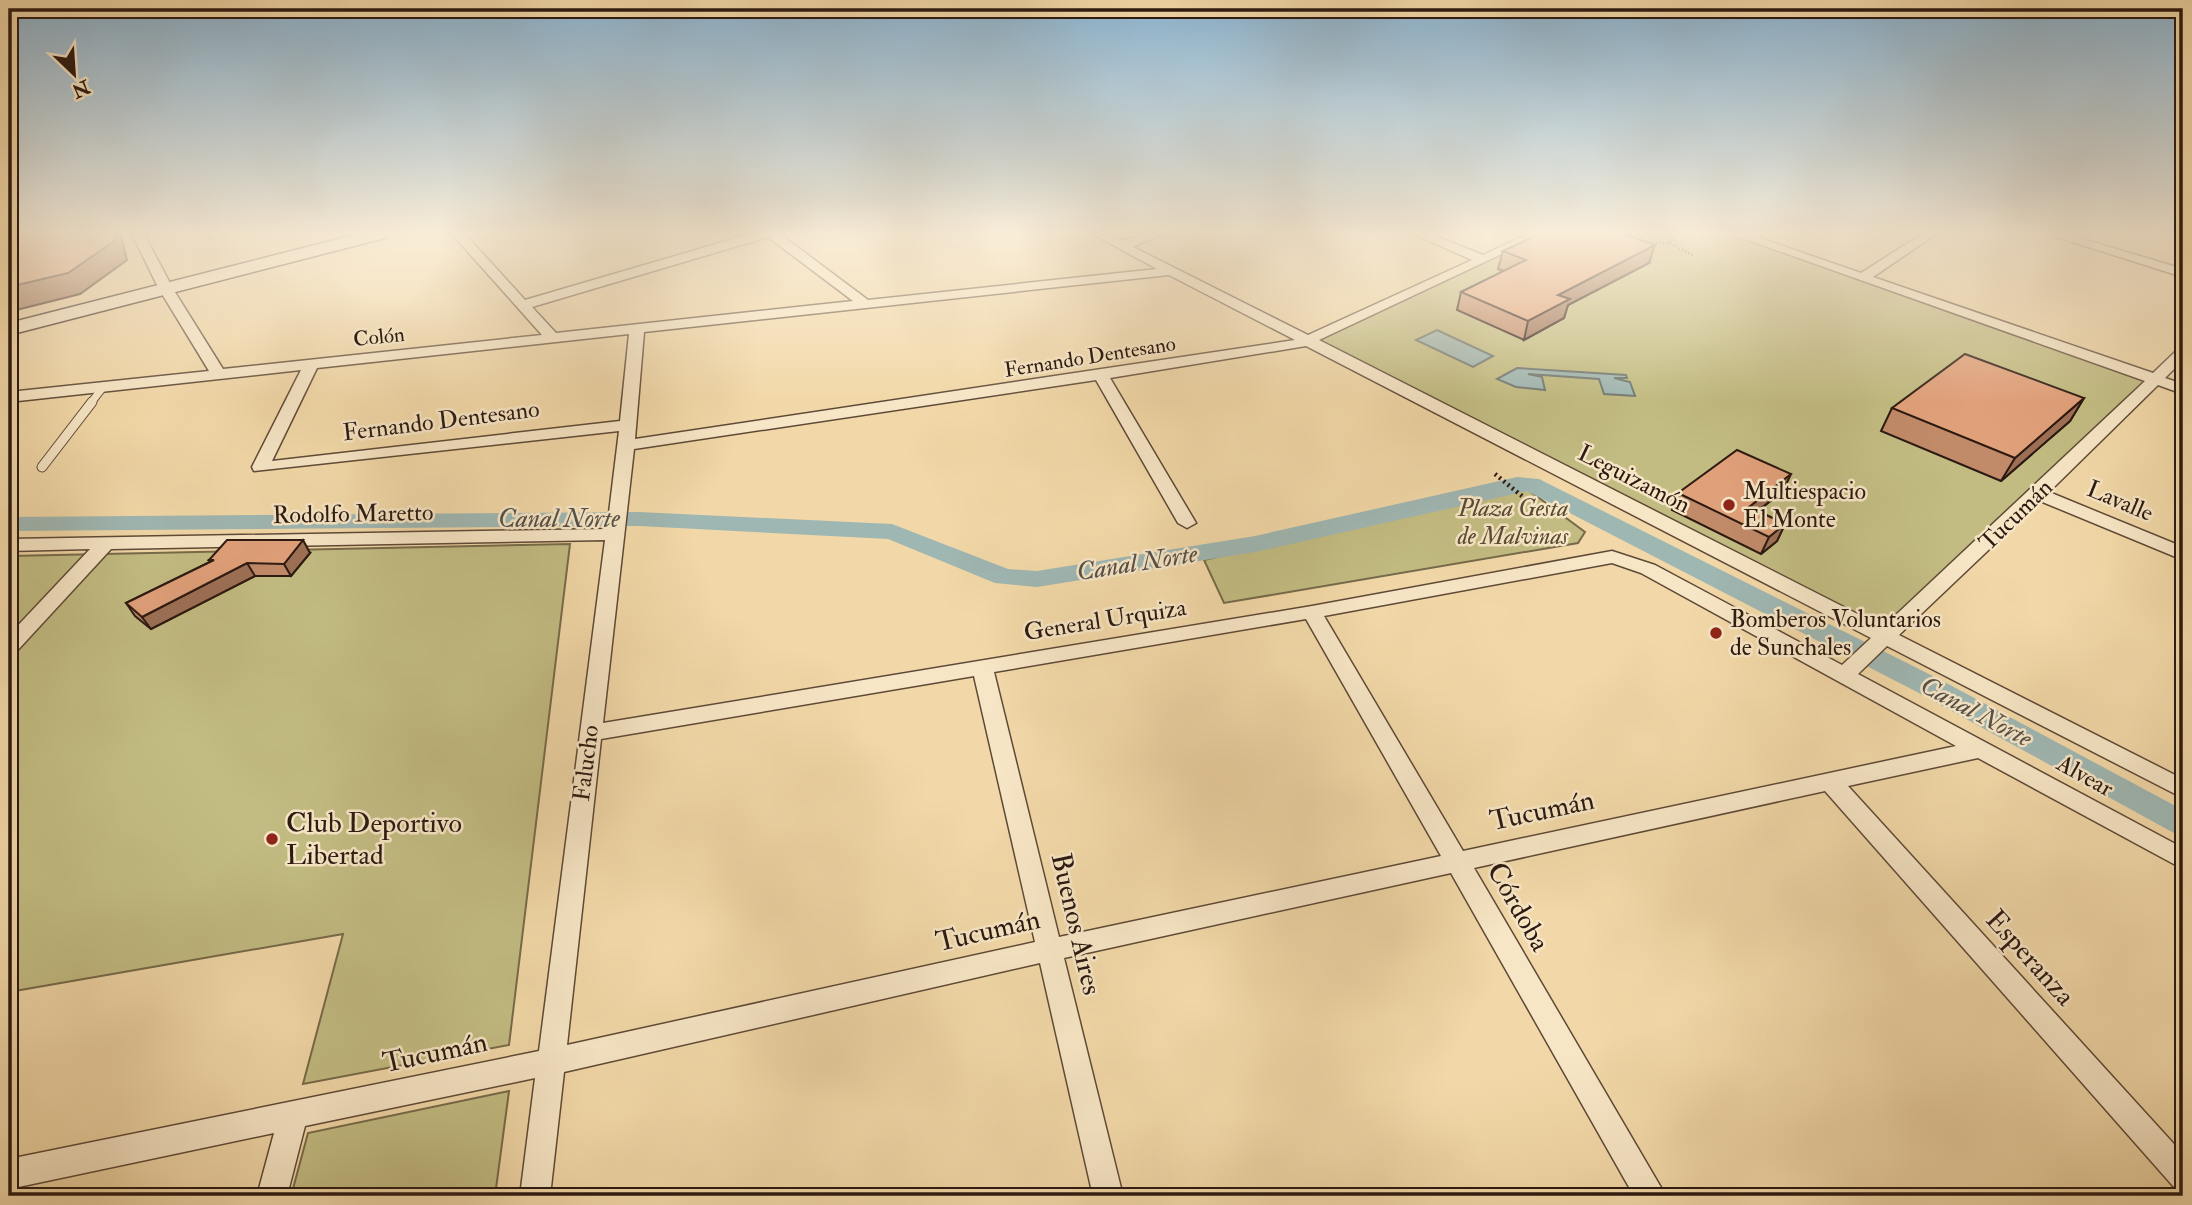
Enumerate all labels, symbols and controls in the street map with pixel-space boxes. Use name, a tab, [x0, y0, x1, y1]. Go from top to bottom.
north arrow	[38, 38, 108, 108]
text: N	[67, 74, 94, 103]
street label: Colón	[352, 321, 406, 353]
street label: Fernando Dentesano	[1002, 330, 1178, 384]
street label: Fernando Dentesano	[341, 394, 541, 448]
street label: Leguizamón	[1573, 437, 1695, 521]
street label: Tucumán	[1973, 472, 2059, 558]
street label: Lavalle	[2082, 473, 2158, 529]
place label: Multiespacio El Monte	[1743, 476, 1866, 535]
park label: Plaza Gesta de Malvinas	[1457, 493, 1569, 552]
street label: Rodolfo Maretto	[272, 497, 434, 531]
marker: Multiespacio El Monte	[1721, 497, 1737, 513]
water label: Canal Norte	[498, 503, 620, 535]
water label: Canal Norte	[1074, 538, 1200, 588]
street label: General Urquiza	[1022, 592, 1189, 648]
place label: Bomberos Voluntarios de Sunchales	[1730, 604, 1941, 663]
marker: Bomberos Voluntarios de Sunchales	[1708, 625, 1724, 641]
water label: Canal Norte	[1915, 669, 2038, 755]
street label: Falucho	[566, 723, 606, 803]
street label: Alvear	[2050, 747, 2119, 804]
street label: Tucumán	[1487, 783, 1597, 839]
place label: Club Deportivo Libertad	[286, 806, 462, 873]
marker: Club Deportivo Libertad	[264, 831, 280, 847]
street label: Buenos Aires	[1043, 850, 1109, 998]
street label: Córdoba	[1479, 856, 1558, 958]
street label: Tucumán	[932, 902, 1044, 960]
street label: Esperanza	[1978, 903, 2082, 1014]
street label: Tucumán	[380, 1025, 490, 1081]

